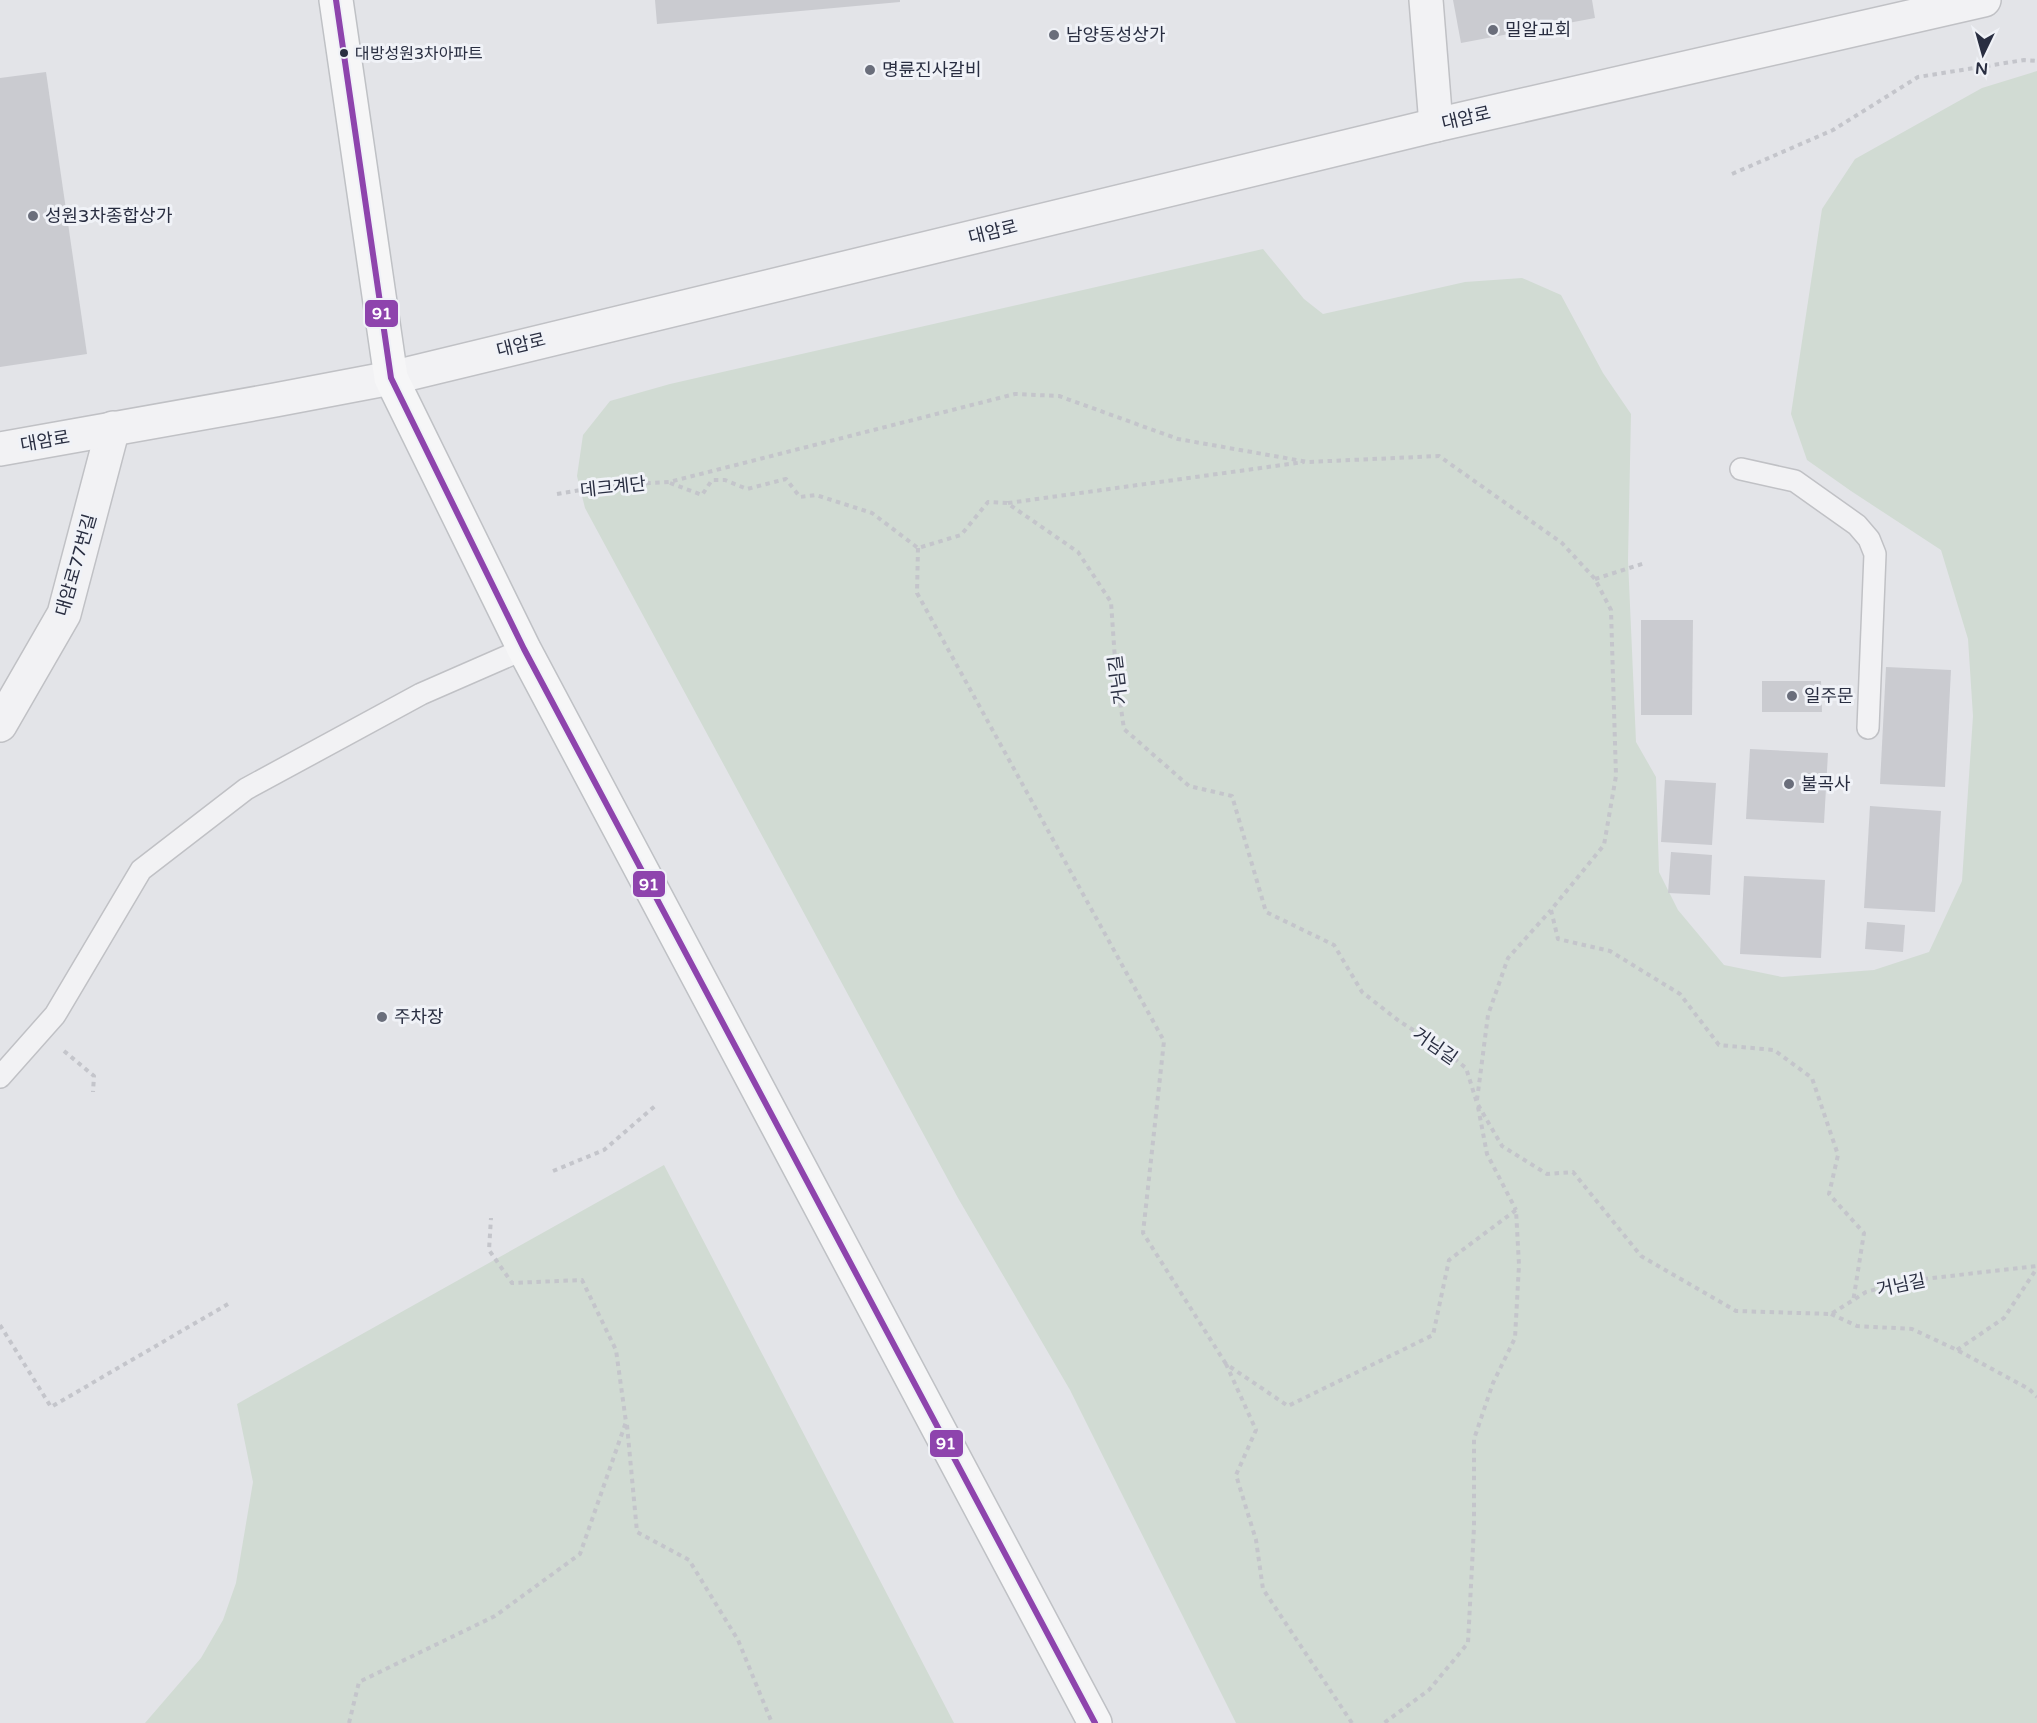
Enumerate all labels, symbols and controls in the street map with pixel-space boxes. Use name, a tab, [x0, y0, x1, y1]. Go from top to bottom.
place label: 밀알교회	[1505, 19, 1571, 41]
marker: 밀알교회	[1486, 23, 1500, 37]
place label: 남양동성상가	[1066, 24, 1166, 46]
north arrow	[1953, 24, 2013, 84]
marker: 남양동성상가	[1047, 28, 1061, 42]
place label: 대방성원3차아파트	[355, 44, 483, 64]
marker: 대방성원3차아파트	[338, 47, 350, 59]
text: N	[1975, 57, 1989, 78]
place label: 명륜진사갈비	[882, 59, 981, 81]
marker: 명륜진사갈비	[863, 63, 877, 77]
street label: 대암로	[1439, 102, 1493, 134]
place label: 성원3차종합상가	[45, 205, 173, 227]
marker: 성원3차종합상가	[26, 209, 40, 223]
street label: 대암로	[966, 215, 1020, 249]
line badge: 91	[364, 299, 399, 328]
text: 91	[372, 304, 392, 324]
street label: 대암로	[494, 328, 548, 362]
street label: 대암로	[19, 426, 71, 456]
street label: 데크계단	[579, 473, 647, 501]
street label: 대암로77번길	[51, 511, 101, 619]
street label: 거님길	[1104, 654, 1132, 706]
place label: 일주문	[1804, 685, 1854, 707]
marker: 일주문	[1785, 689, 1799, 703]
place label: 불곡사	[1801, 773, 1851, 795]
marker: 불곡사	[1782, 777, 1796, 791]
line badge: 91	[632, 870, 666, 898]
text: 91	[639, 875, 659, 895]
place label: 주차장	[394, 1006, 444, 1028]
marker: 주차장	[375, 1010, 389, 1024]
street label: 거님길	[1408, 1023, 1462, 1069]
street label: 거님길	[1874, 1269, 1928, 1301]
line badge: 91	[929, 1429, 964, 1458]
text: 91	[936, 1434, 956, 1454]

